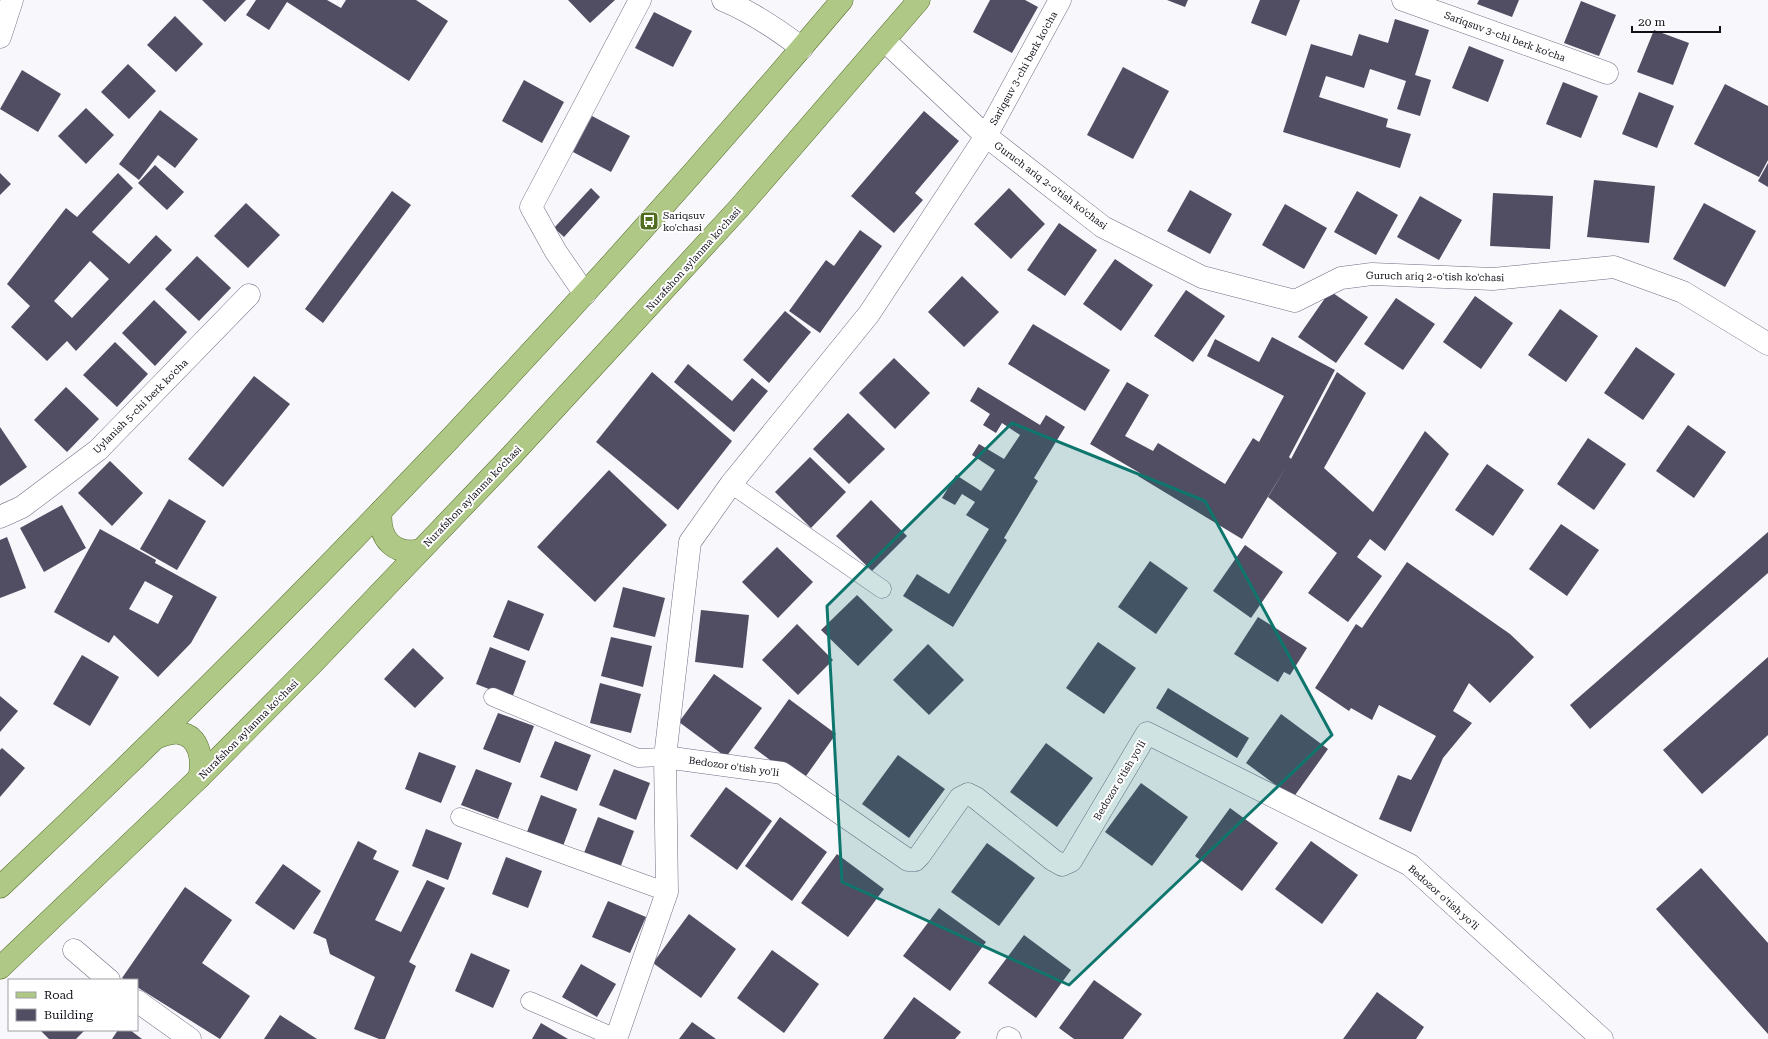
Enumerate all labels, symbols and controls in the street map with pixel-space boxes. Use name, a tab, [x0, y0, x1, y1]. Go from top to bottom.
scale bar	[1632, 8, 1720, 34]
street label: Sariqsuv 3-chi berk ko'cha	[988, 9, 1060, 127]
street label: Sariqsuv 3-chi berk ko'cha	[1443, 9, 1567, 64]
text: 20 m	[1638, 15, 1665, 29]
street label: Guruch ariq 2-o'tish ko'chasi	[992, 139, 1109, 231]
street label: Nurafshon aylanma ko'chasi	[644, 205, 743, 313]
bus stop icon: Sariqsuv ko'chasi	[638, 210, 660, 232]
place label: Sariqsuv ko'chasi	[663, 210, 705, 233]
street label: Guruch ariq 2-o'tish ko'chasi	[1366, 270, 1504, 283]
street label: Uylanish 5-chi berk ko'cha	[91, 356, 190, 456]
street label: Nurafshon aylanma ko'chasi	[421, 444, 523, 549]
street label: Nurafshon aylanma ko'chasi	[197, 678, 300, 781]
street label: Bedozor o'tish yo'li	[1091, 738, 1148, 822]
street label: Bedozor o'tish yo'li	[688, 755, 780, 778]
street label: Bedozor o'tish yo'li	[1406, 863, 1481, 932]
legend	[8, 979, 138, 1031]
text: Road	[44, 988, 74, 1002]
text: Building	[44, 1008, 93, 1022]

